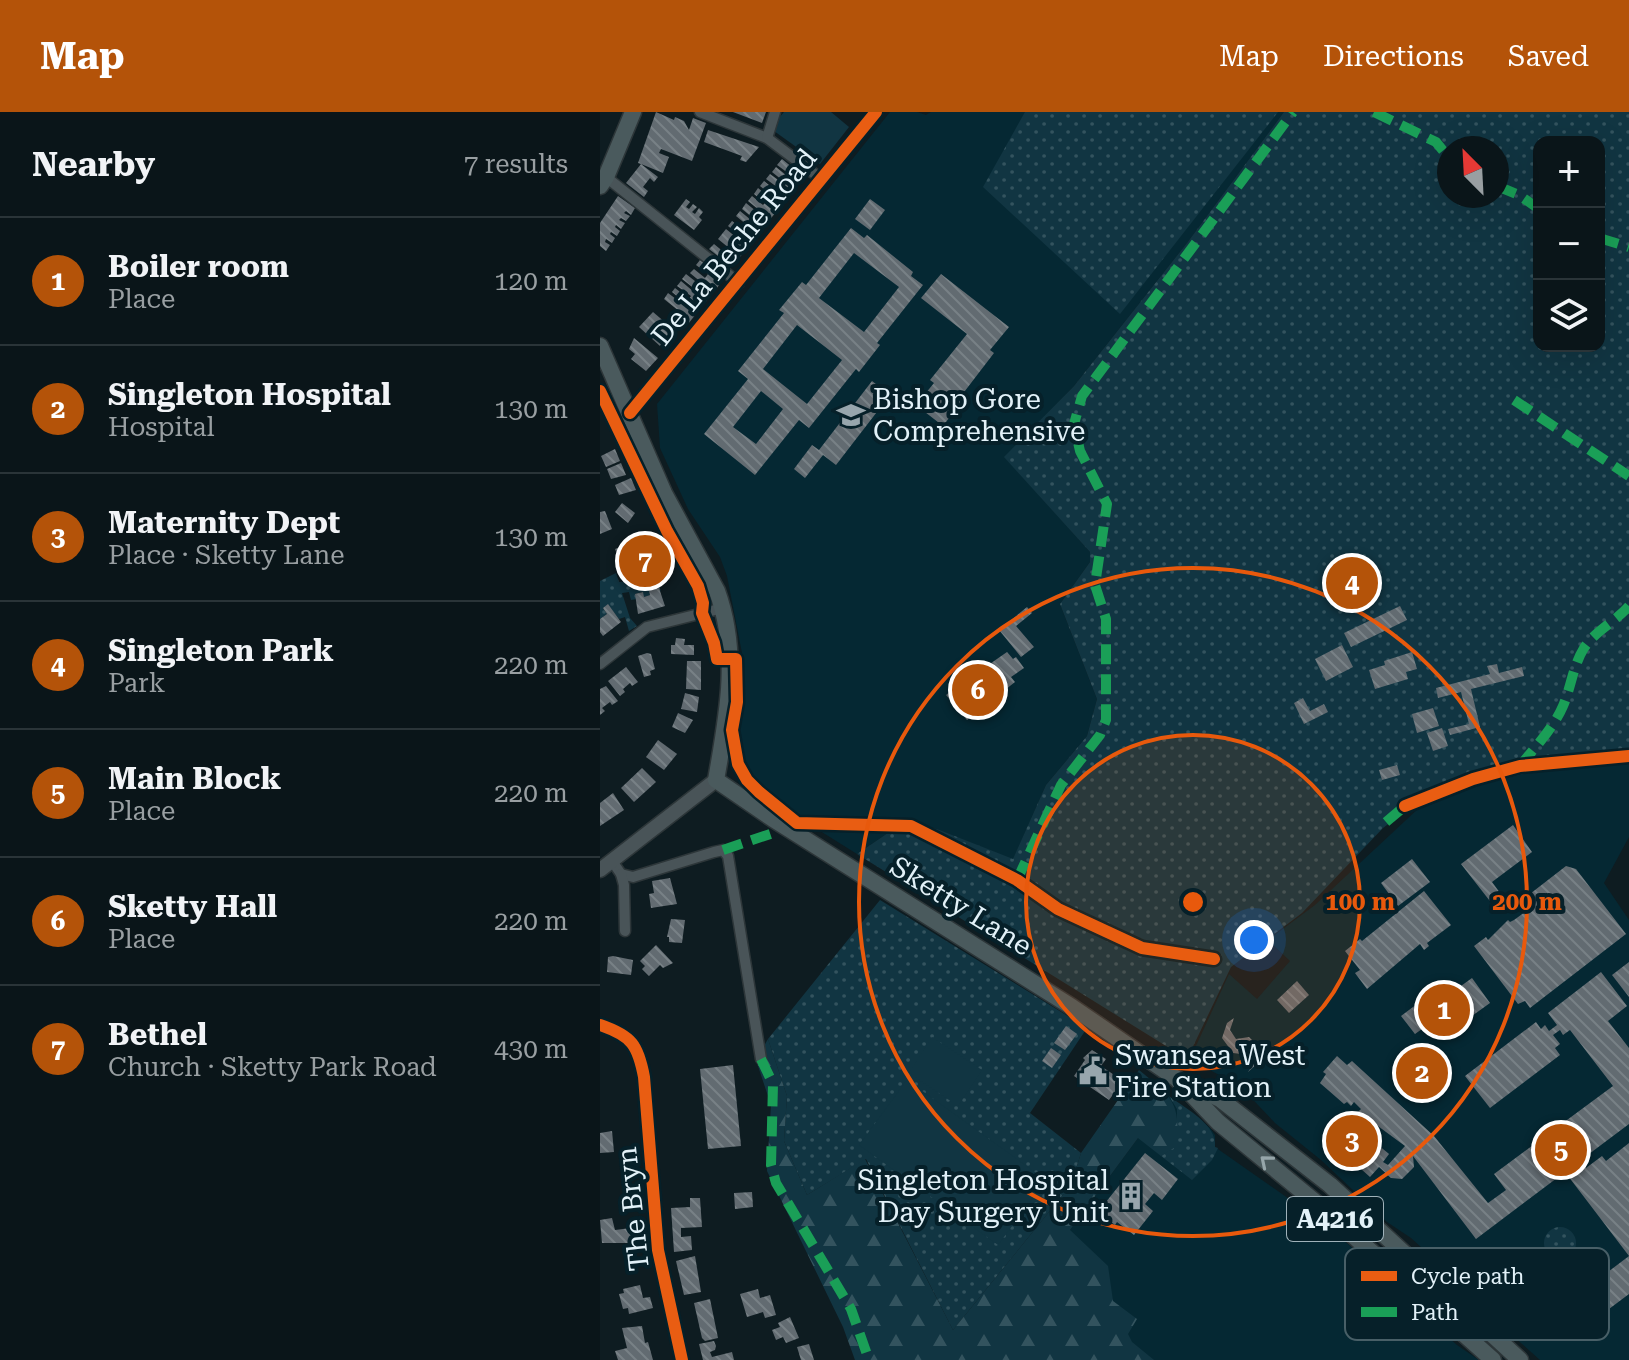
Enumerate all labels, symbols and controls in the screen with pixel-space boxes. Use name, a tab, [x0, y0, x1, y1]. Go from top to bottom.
text: Map	[40, 34, 125, 78]
text: Map	[1219, 40, 1279, 73]
text: Directions	[1323, 40, 1464, 73]
text: Saved	[1508, 40, 1589, 73]
north arrow	[1437, 136, 1509, 208]
map controls	[1533, 136, 1605, 352]
button: +	[1533, 136, 1605, 208]
street label: De La Beche Road	[645, 142, 823, 352]
text: Nearby	[32, 144, 155, 184]
text: 7 results	[464, 149, 568, 179]
button: −	[1533, 208, 1605, 280]
text: Boiler room	[108, 249, 289, 284]
text: 1	[51, 266, 65, 296]
text: 120 m	[494, 266, 568, 296]
button: layers	[1533, 280, 1605, 352]
text: Place	[108, 284, 175, 314]
text: Singleton Hospital	[108, 377, 391, 412]
place label: Bishop Gore Comprehensive	[873, 383, 1085, 448]
text: 2	[51, 394, 65, 424]
text: 130 m	[494, 394, 568, 424]
school or university icon: Bishop Gore Comprehensive	[836, 400, 866, 430]
text: Hospital	[108, 412, 215, 442]
text: Maternity Dept	[108, 505, 340, 540]
text: 3	[51, 522, 65, 552]
text: 130 m	[494, 522, 568, 552]
pin: 7	[619, 531, 671, 591]
text: Place · Sketty Lane	[108, 540, 344, 570]
pin: 4	[1326, 553, 1378, 613]
text: Singleton Park	[108, 633, 334, 668]
text: 4	[51, 650, 65, 680]
text: 220 m	[494, 650, 568, 680]
pin: 6	[952, 660, 1004, 720]
text: Park	[108, 668, 165, 698]
text: Main Block	[108, 761, 281, 796]
text: 5	[51, 778, 65, 808]
text: 220 m	[494, 778, 568, 808]
text: Place	[108, 796, 175, 826]
street label: Sketty Lane	[884, 849, 1038, 963]
centre of rings	[1179, 888, 1207, 916]
text: 100 m	[1325, 888, 1395, 916]
text: 200 m	[1492, 888, 1562, 916]
text: Sketty Hall	[108, 889, 277, 924]
text: 6	[51, 906, 65, 936]
text: 220 m	[494, 906, 568, 936]
your location	[1234, 920, 1274, 960]
text: Place	[108, 924, 175, 954]
pin: 1	[1418, 980, 1470, 1040]
text: Bethel	[108, 1017, 207, 1052]
text: 7	[51, 1034, 65, 1064]
text: 430 m	[494, 1034, 568, 1064]
place label: Swansea West Fire Station	[1115, 1039, 1305, 1104]
pin: 2	[1396, 1043, 1448, 1103]
text: Church · Sketty Park Road	[108, 1052, 437, 1082]
public building icon: Swansea West Fire Station	[1078, 1056, 1108, 1086]
pin: 3	[1326, 1111, 1378, 1171]
pin: 5	[1535, 1120, 1587, 1180]
street label: The Bryn	[610, 1145, 656, 1273]
one-way arrow	[1261, 1156, 1275, 1171]
place label: Singleton Hospital Day Surgery Unit	[857, 1164, 1109, 1229]
building icon: Singleton Hospital Day Surgery Unit	[1116, 1181, 1146, 1211]
road number: A4216	[1287, 1197, 1383, 1241]
legend	[1345, 1248, 1609, 1340]
text: Cycle path	[1411, 1264, 1525, 1289]
text: Path	[1411, 1300, 1459, 1325]

